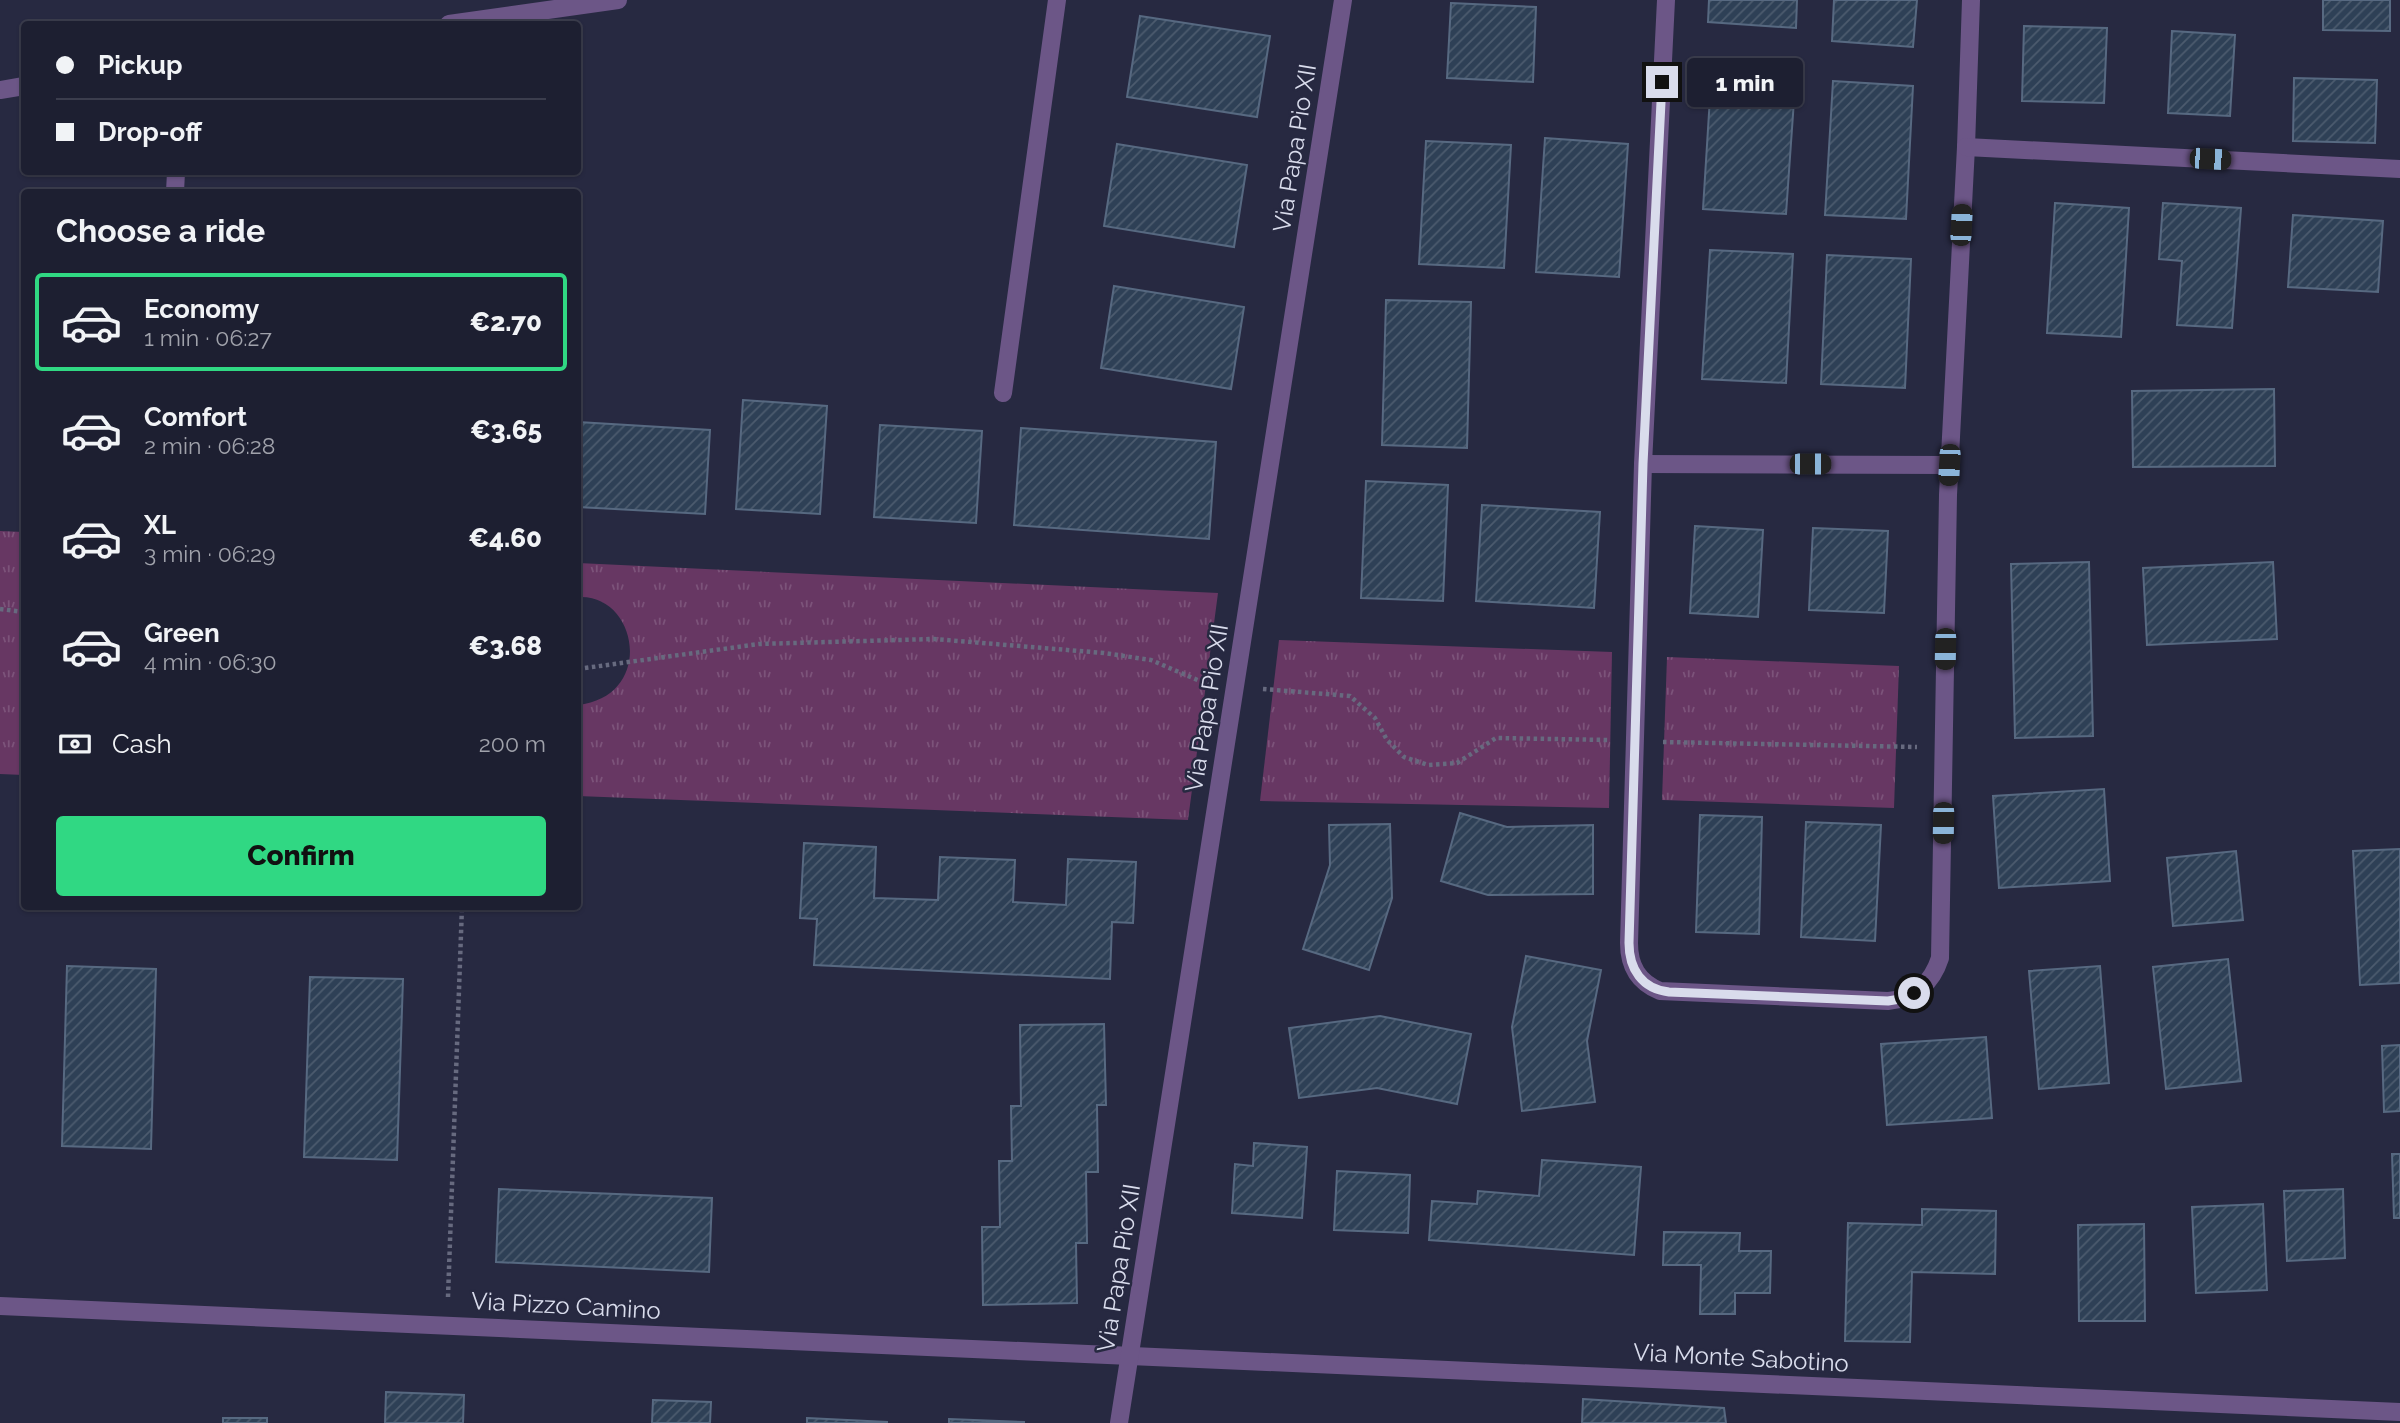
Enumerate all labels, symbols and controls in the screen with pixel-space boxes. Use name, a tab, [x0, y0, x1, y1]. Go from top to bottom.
text: Pickup	[98, 50, 183, 80]
callout: 1 min	[1686, 57, 1802, 106]
street label: Via Papa Pio XII	[1267, 62, 1322, 234]
route end	[1646, 66, 1678, 98]
text: 1 min	[1715, 69, 1775, 96]
text: Drop-off	[98, 117, 202, 147]
car	[2189, 147, 2232, 171]
car	[1950, 203, 1973, 247]
text: Choose a ride	[56, 212, 265, 249]
icon: car	[60, 291, 123, 354]
text: Economy	[144, 294, 259, 324]
text: €2.70	[469, 307, 542, 337]
text: 1 min · 06:27	[144, 324, 272, 351]
icon: car	[60, 399, 123, 462]
text: Comfort	[144, 402, 247, 432]
text: €3.65	[470, 415, 542, 445]
text: 2 min · 06:28	[144, 432, 275, 459]
car	[1938, 443, 1961, 487]
car	[1790, 454, 1832, 475]
icon: car	[60, 507, 123, 570]
text: XL	[144, 510, 176, 540]
text: €4.60	[468, 523, 542, 553]
text: 3 min · 06:29	[144, 540, 276, 567]
icon: car	[60, 615, 123, 678]
text: Green	[144, 618, 220, 648]
street label: Via Papa Pio XII	[1179, 622, 1234, 794]
car	[1935, 628, 1956, 670]
text: €3.68	[469, 631, 542, 661]
text: 4 min · 06:30	[144, 648, 277, 675]
icon: cash	[56, 725, 94, 763]
text: Cash	[112, 729, 172, 759]
text: 200 m	[479, 730, 546, 757]
car	[1933, 802, 1954, 844]
button: Confirm	[56, 816, 546, 896]
route start	[1898, 977, 1930, 1009]
street label: Via Papa Pio XII	[1091, 1182, 1146, 1354]
street label: Via Pizzo Camino	[471, 1286, 662, 1325]
street label: Via Monte Sabotino	[1632, 1337, 1850, 1378]

